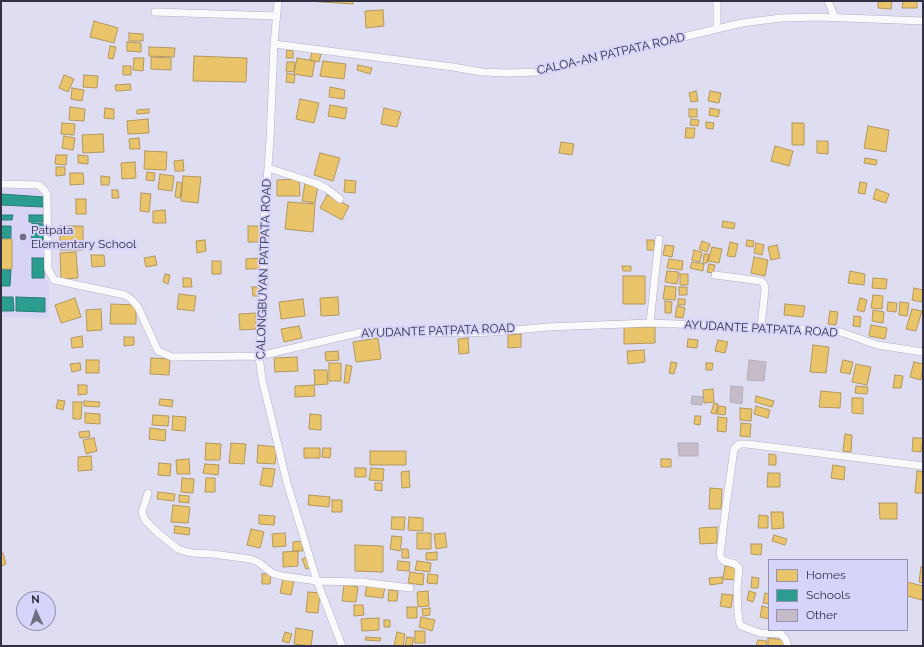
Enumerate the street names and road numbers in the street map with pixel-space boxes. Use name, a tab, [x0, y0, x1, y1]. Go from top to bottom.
street label: CALOA-AN PATPATA ROAD	[535, 30, 687, 78]
street label: CALONGBUYAN PATPATA ROAD	[254, 178, 274, 360]
street label: AYUDANTE PATPATA ROAD	[684, 318, 838, 340]
street label: AYUDANTE PATPATA ROAD	[361, 321, 515, 341]

